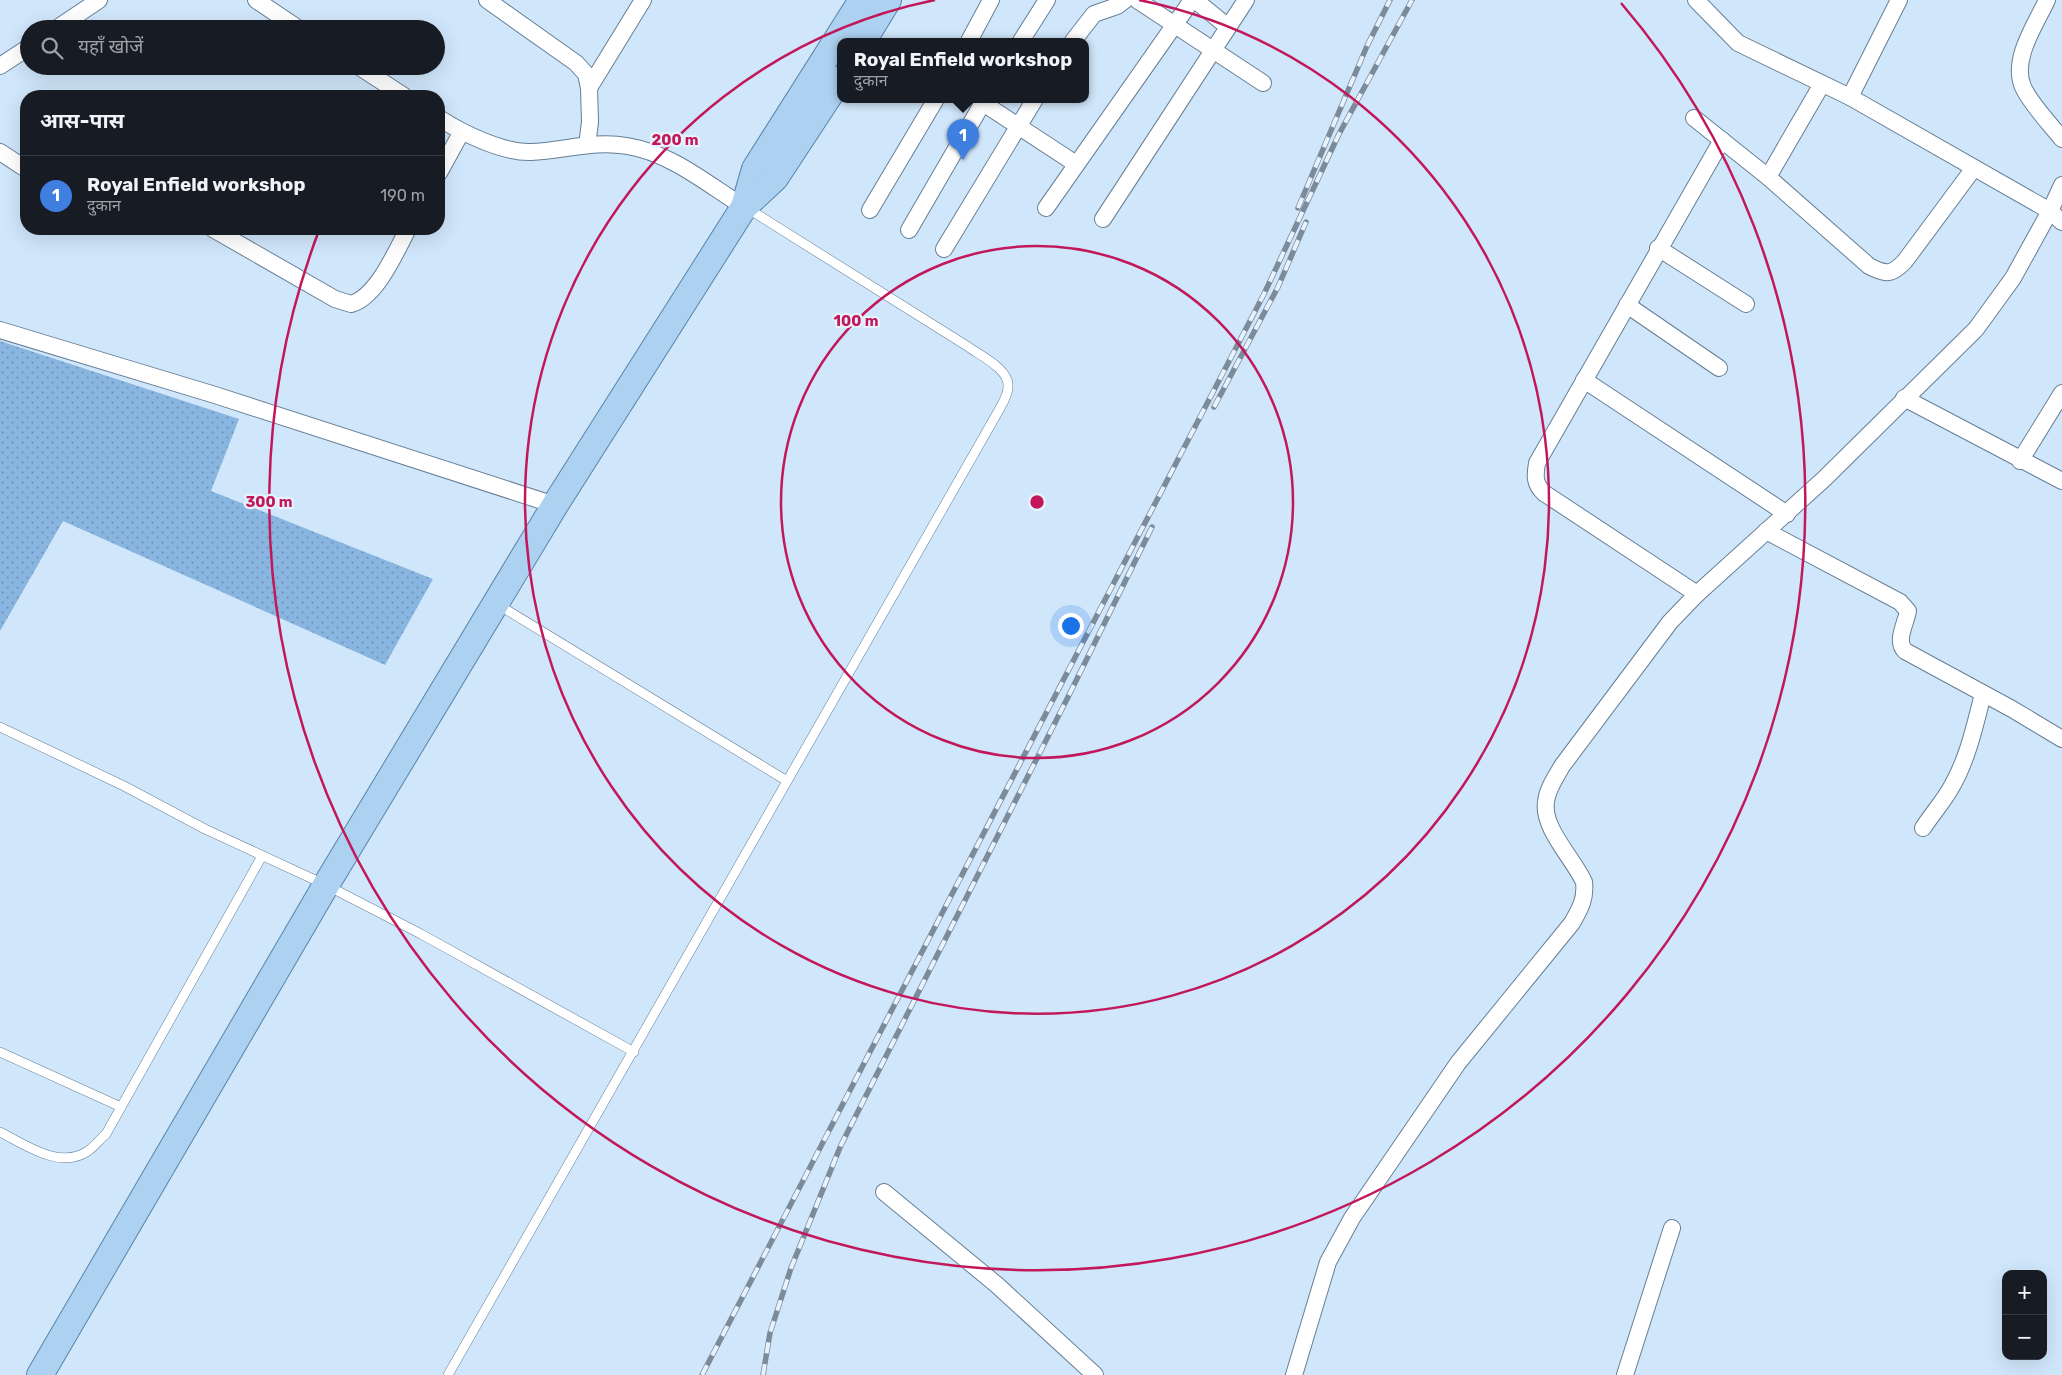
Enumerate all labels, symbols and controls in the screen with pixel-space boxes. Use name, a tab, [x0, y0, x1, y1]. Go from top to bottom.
search box	[20, 20, 445, 75]
icon: search	[38, 34, 66, 62]
text: यहाँ खोजें	[78, 35, 143, 58]
popup	[837, 38, 1089, 103]
text: Royal Enfield workshop	[854, 48, 1072, 71]
text: दुकान	[854, 71, 888, 90]
text: आस-पास	[40, 108, 124, 133]
pin: 1	[947, 119, 979, 160]
text: 200 m	[651, 131, 699, 149]
text: Royal Enfield workshop	[87, 173, 305, 196]
text: 1	[52, 186, 60, 205]
text: 190 m	[380, 186, 425, 205]
text: दुकान	[87, 196, 121, 215]
text: 100 m	[834, 312, 878, 330]
text: 300 m	[245, 493, 293, 511]
centre of rings	[1028, 493, 1046, 511]
your location	[1058, 613, 1084, 639]
map controls	[2002, 1270, 2047, 1360]
button: +	[2002, 1270, 2047, 1315]
button: −	[2002, 1315, 2047, 1360]

